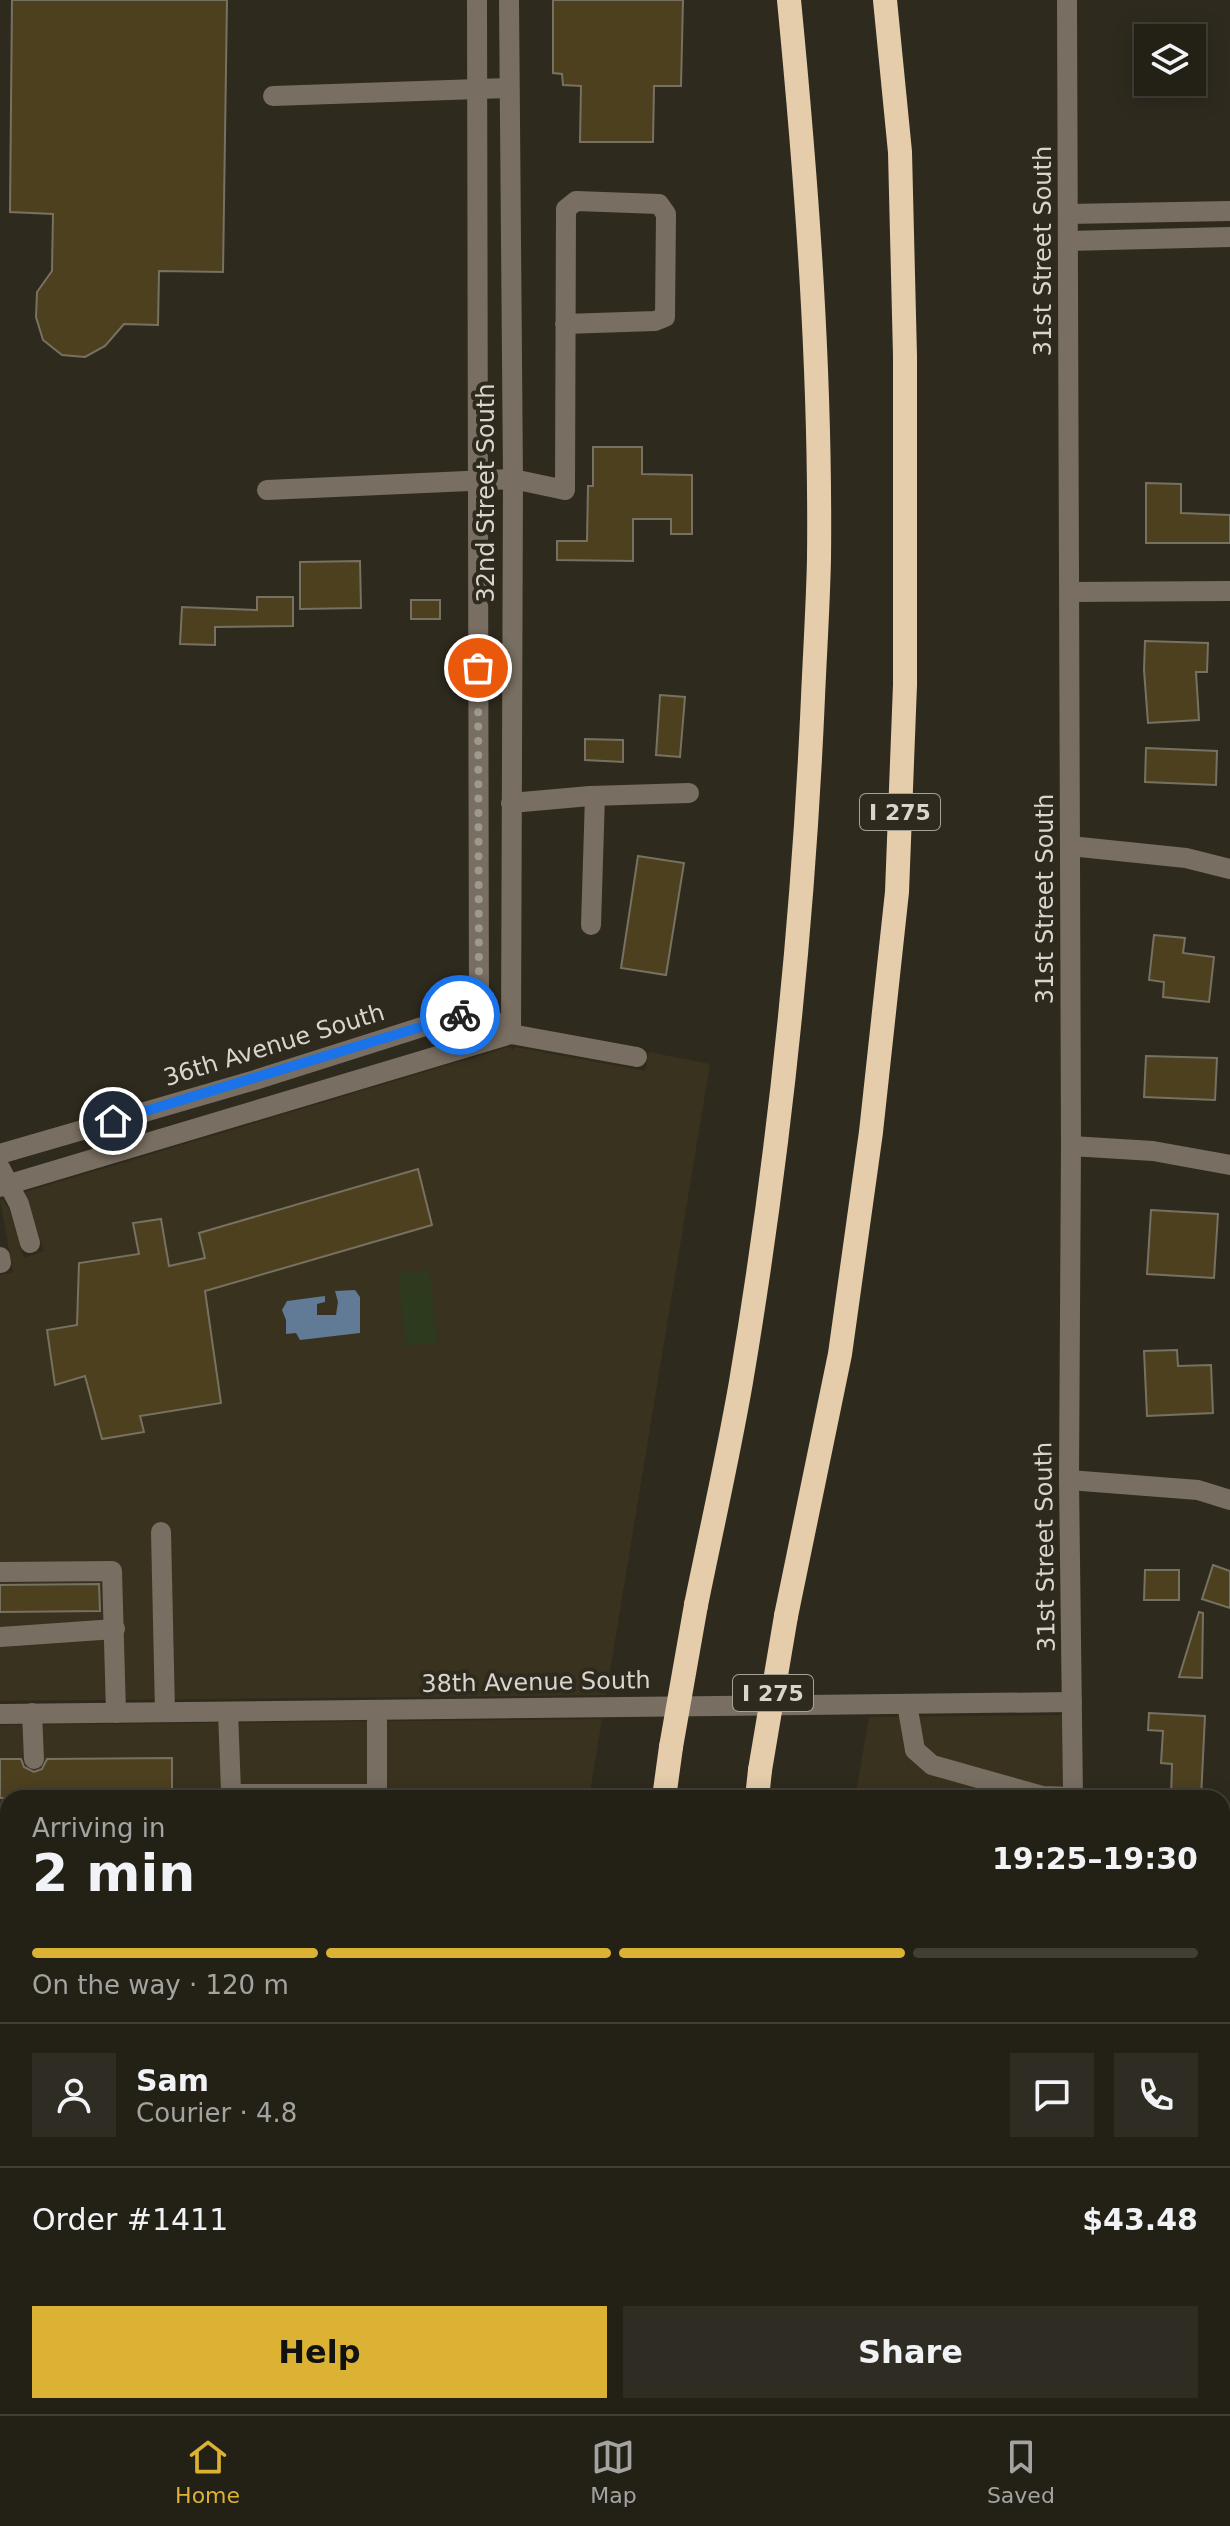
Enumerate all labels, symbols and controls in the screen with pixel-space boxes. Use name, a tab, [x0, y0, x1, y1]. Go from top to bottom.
map controls	[1134, 24, 1206, 96]
button: layers	[1134, 24, 1206, 96]
street label: 31st Street South	[1029, 146, 1057, 356]
street label: 32nd Street South	[472, 384, 500, 602]
pin	[444, 634, 512, 702]
icon: bag	[456, 646, 500, 690]
road number: I 275	[860, 794, 940, 830]
street label: 31st Street South	[1031, 794, 1059, 1004]
courier	[420, 975, 500, 1055]
icon: bike	[438, 993, 482, 1037]
street label: 36th Avenue South	[160, 998, 388, 1092]
pin	[79, 1087, 147, 1155]
icon: home	[91, 1099, 135, 1143]
street label: 31st Street South	[1029, 1442, 1061, 1652]
street label: 38th Avenue South	[421, 1666, 651, 1698]
road number: I 275	[733, 1675, 813, 1711]
text: Arriving in	[32, 1813, 166, 1843]
text: 19:25–19:30	[992, 1841, 1198, 1876]
text: 2 min	[32, 1843, 195, 1903]
text: On the way · 120 m	[32, 1970, 289, 2000]
button: person	[32, 2053, 116, 2137]
button: chat	[1010, 2053, 1094, 2137]
button: phone	[1114, 2053, 1198, 2137]
text: Sam	[136, 2063, 209, 2098]
text: Courier · 4.8	[136, 2098, 297, 2128]
text: Order #1411	[32, 2202, 228, 2237]
text: $43.48	[1082, 2202, 1198, 2237]
button: Help	[32, 2306, 607, 2398]
button: Share	[623, 2306, 1198, 2398]
tab: Home	[175, 2435, 240, 2508]
tab: Map	[590, 2435, 637, 2508]
tab: Saved	[987, 2435, 1055, 2508]

